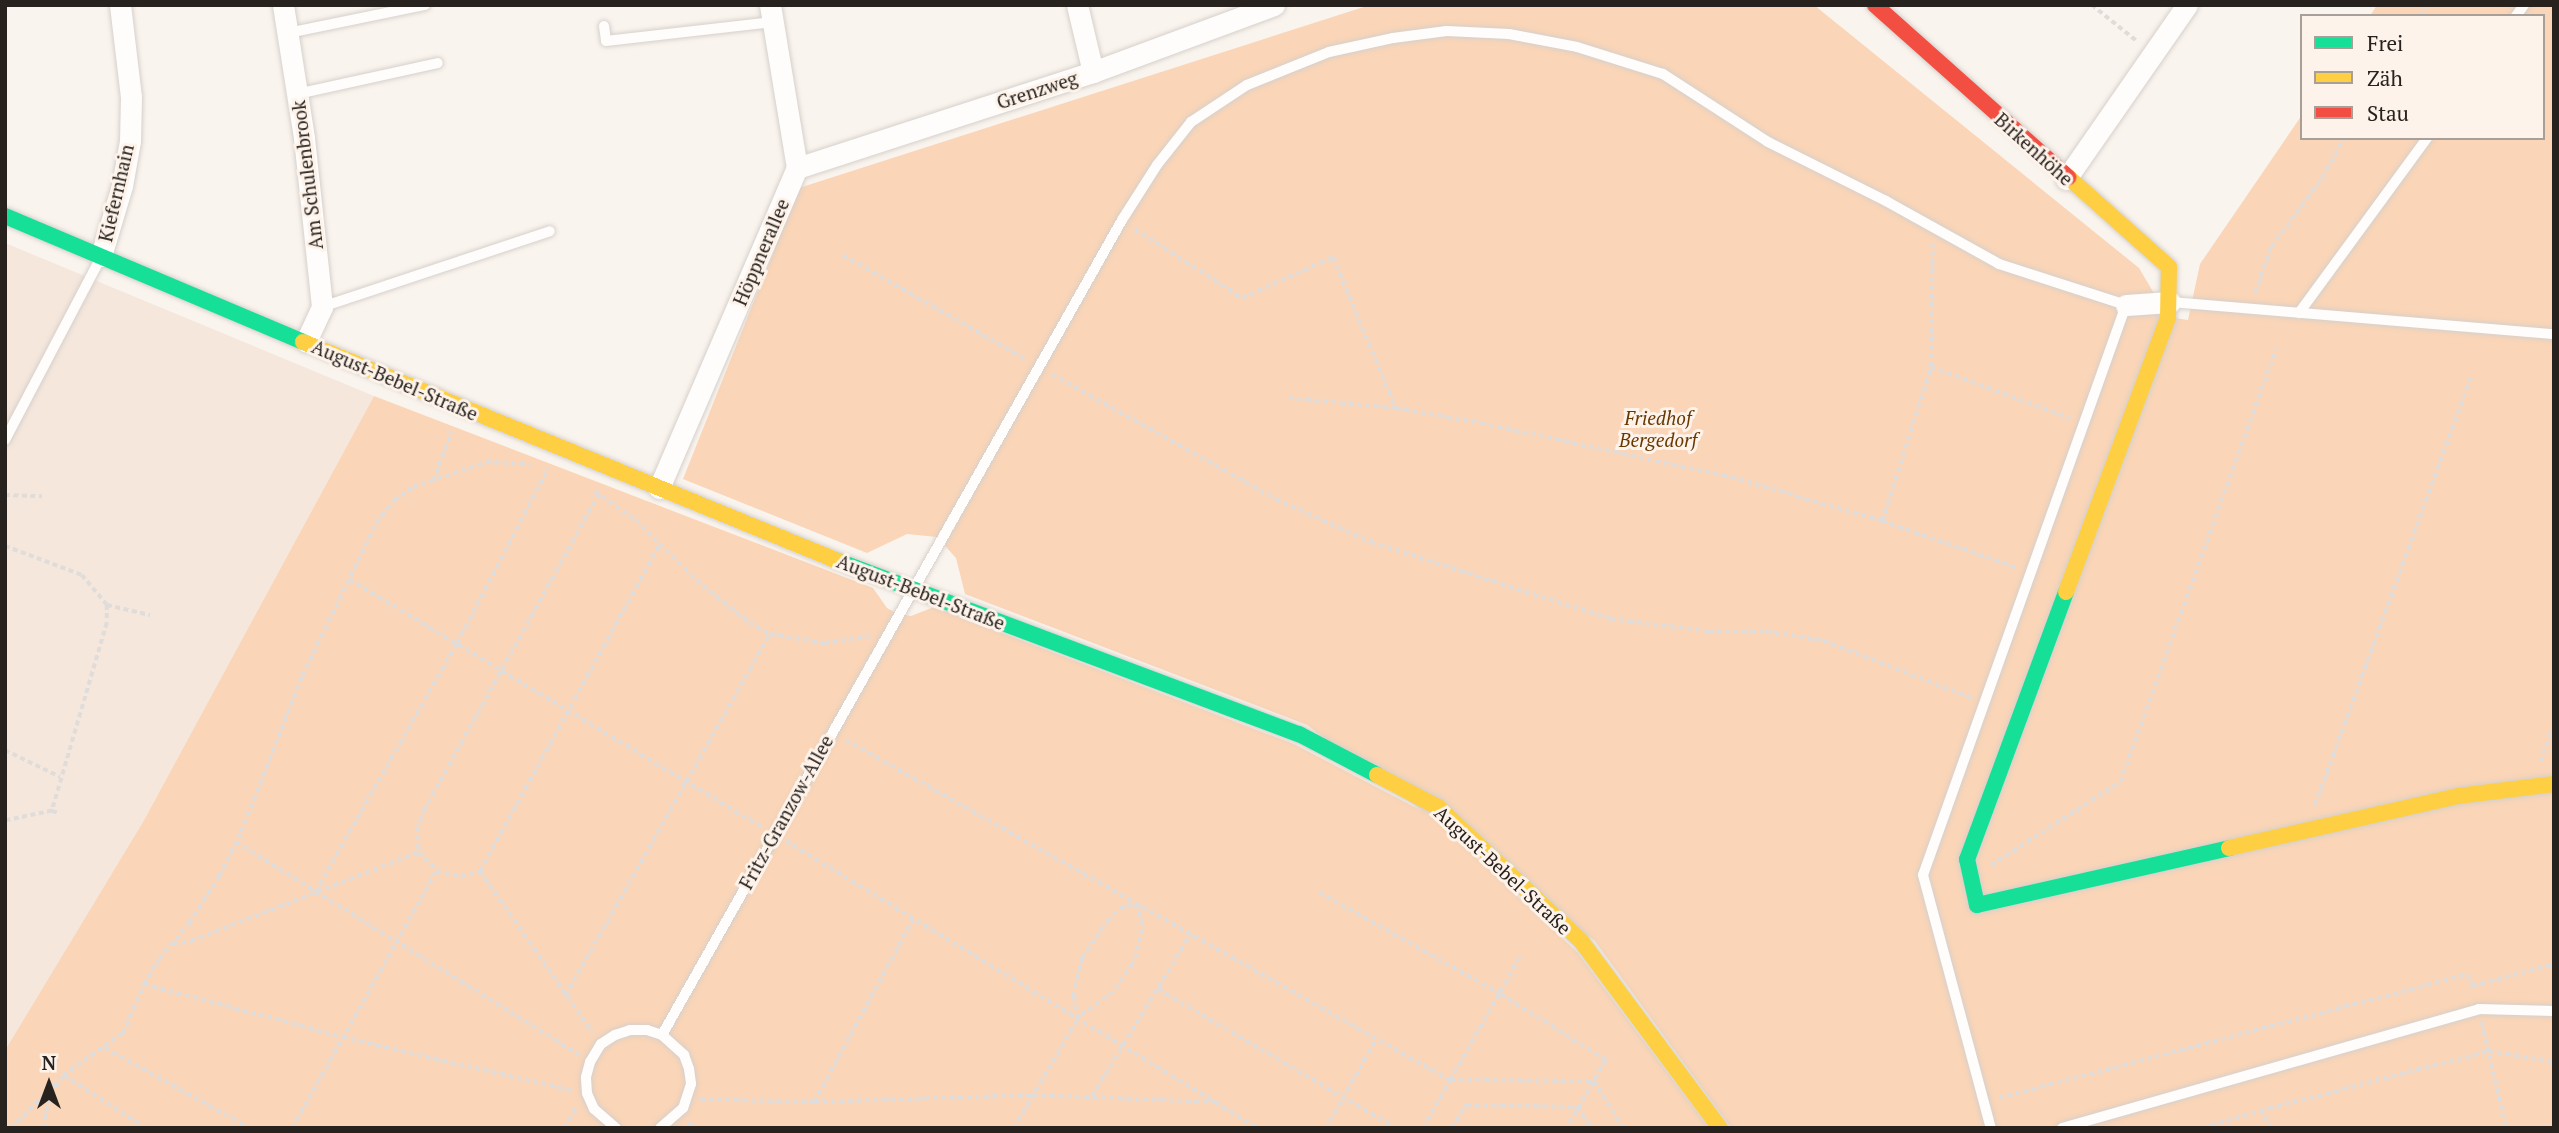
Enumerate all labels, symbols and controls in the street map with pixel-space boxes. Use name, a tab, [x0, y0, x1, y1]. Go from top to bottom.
legend	[2300, 14, 2545, 140]
text: Frei	[2367, 29, 2403, 57]
text: Zäh	[2367, 64, 2403, 92]
street label: Grenzweg	[994, 66, 1080, 114]
street label: Am Schulenbrook	[287, 99, 327, 251]
text: Stau	[2367, 99, 2409, 127]
street label: Birkenhöhe	[1990, 108, 2078, 190]
street label: Kiefernhain	[94, 142, 138, 244]
street label: Höppnerallee	[728, 195, 794, 309]
street label: August-Bebel-Straße	[309, 335, 481, 425]
park label: Friedhof Bergedorf	[1619, 407, 1697, 451]
street label: August-Bebel-Straße	[834, 549, 1008, 635]
street label: Fritz-Granzow-Allee	[734, 731, 838, 893]
street label: August-Bebel-Straße	[1430, 801, 1576, 939]
north arrow	[14, 1049, 84, 1119]
text: N	[42, 1050, 56, 1075]

